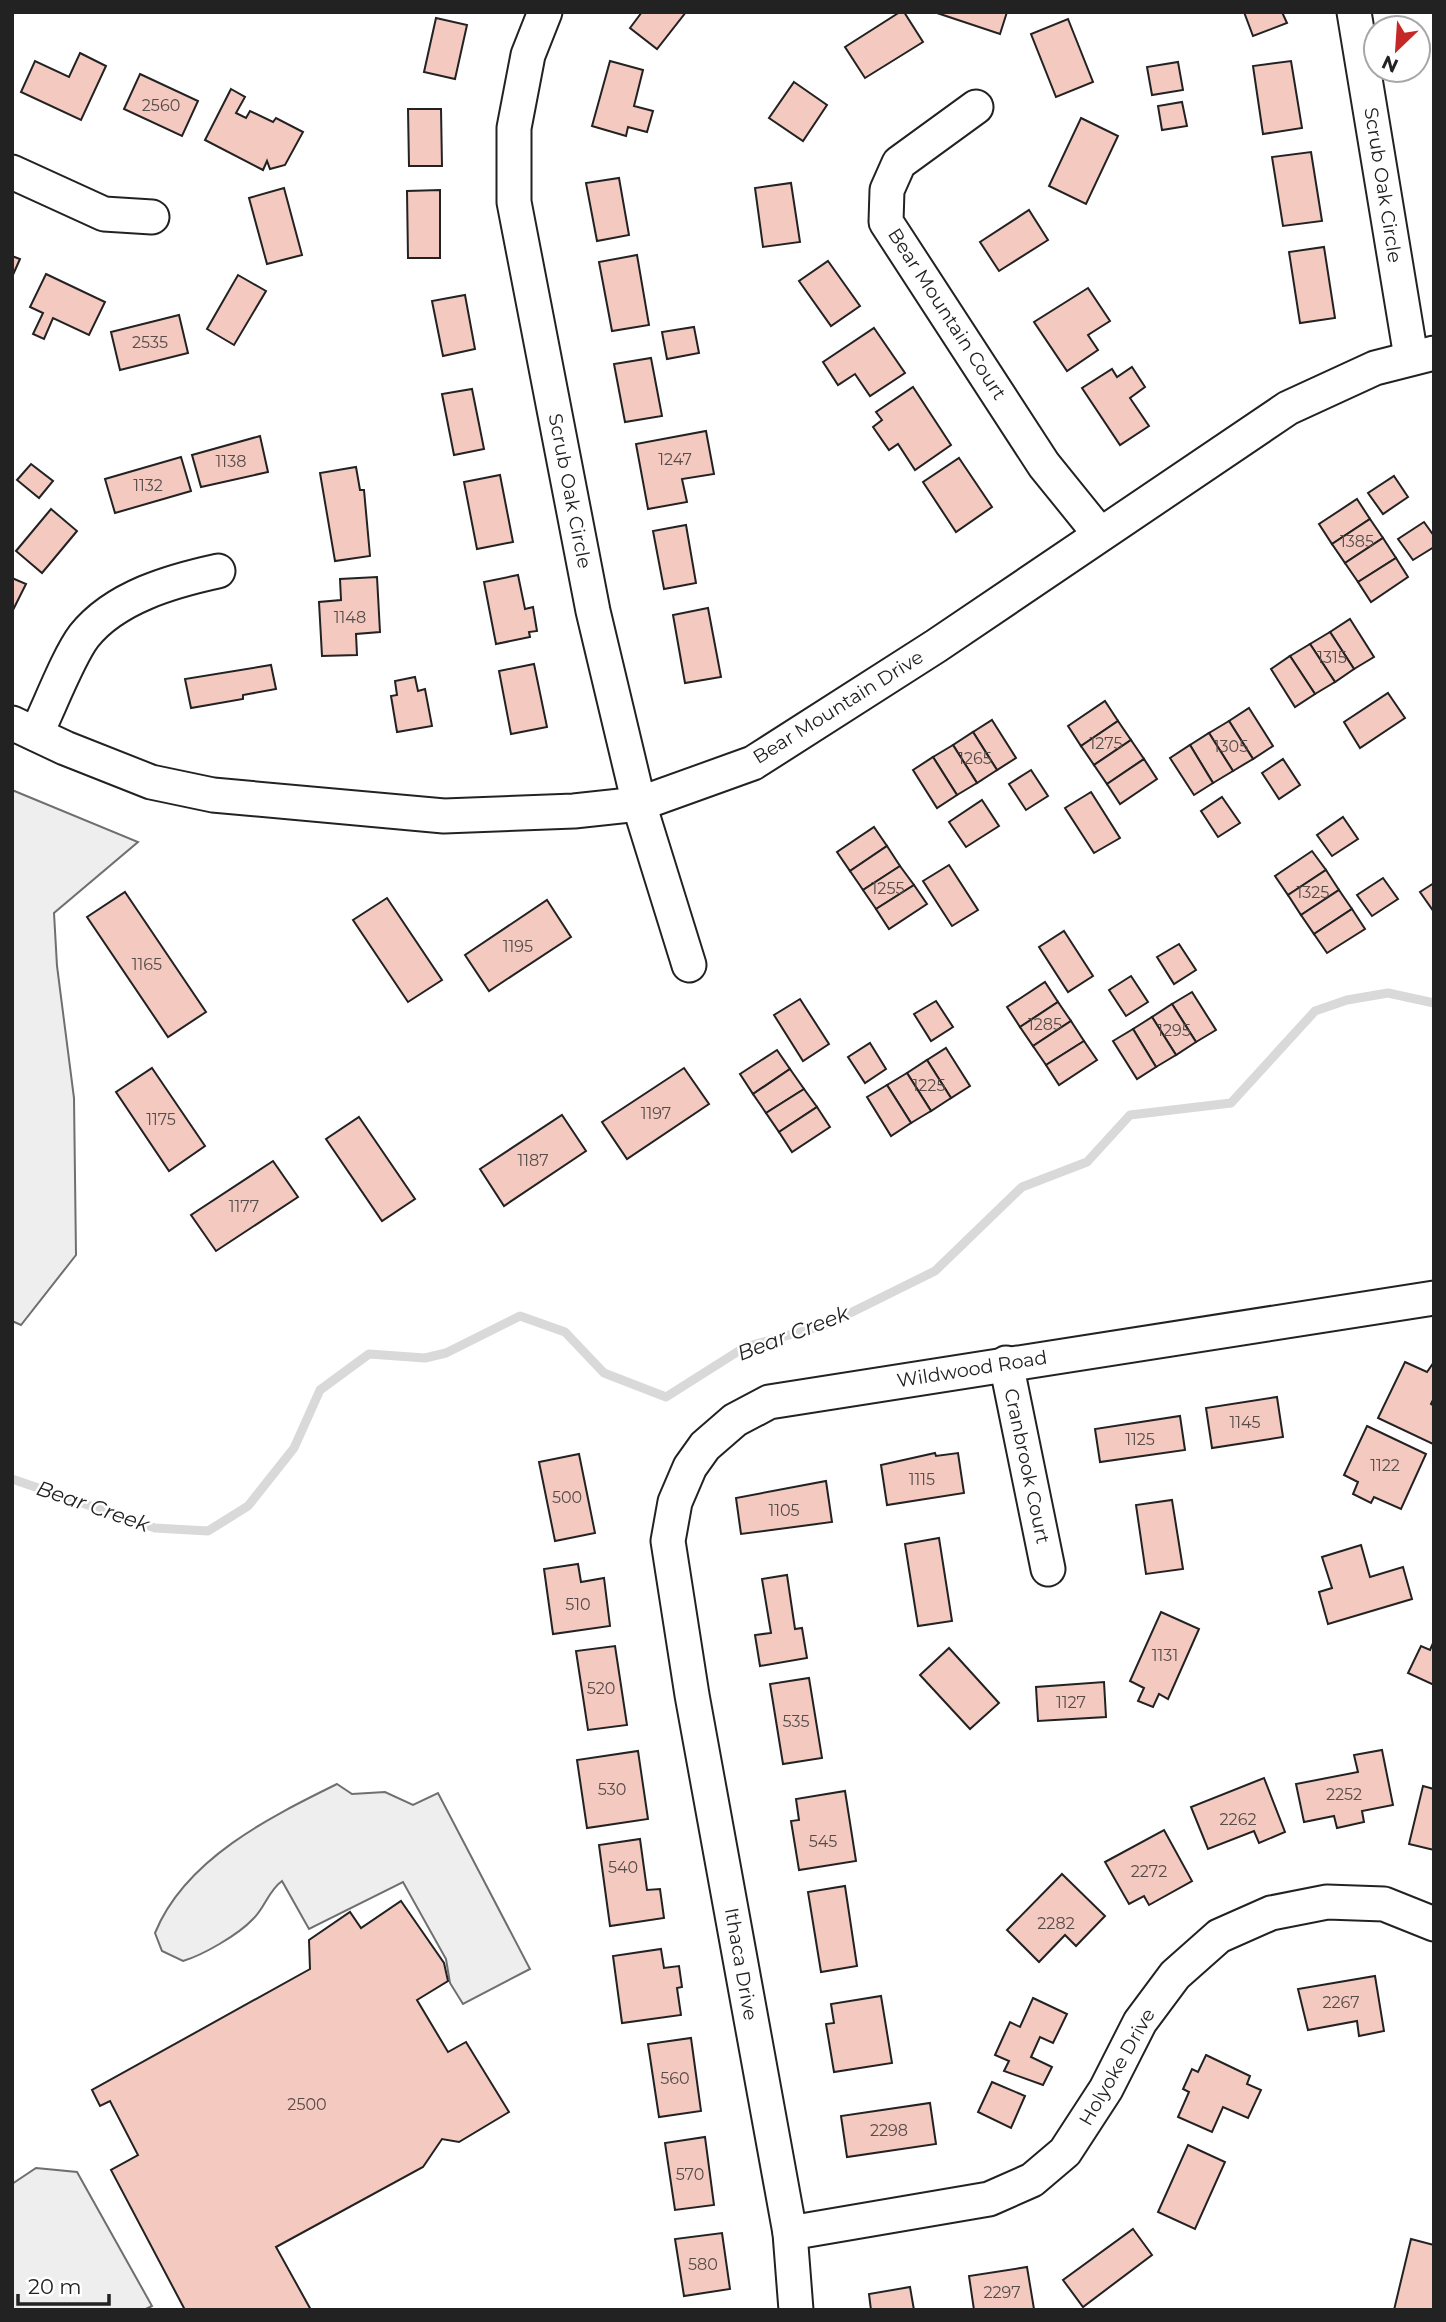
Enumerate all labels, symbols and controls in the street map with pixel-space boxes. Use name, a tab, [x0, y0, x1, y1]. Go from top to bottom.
north arrow	[1362, 14, 1432, 84]
text: N	[1378, 50, 1402, 78]
house number: 2560	[142, 96, 180, 115]
street label: Scrub Oak Circle	[1359, 106, 1407, 264]
street label: Bear Mountain Court	[883, 224, 1011, 404]
house number: 2535	[132, 333, 168, 352]
street label: Scrub Oak Circle	[544, 412, 596, 570]
house number: 1247	[658, 450, 692, 469]
house number: 1138	[216, 452, 246, 471]
house number: 1132	[133, 476, 163, 495]
house number: 1385	[1340, 532, 1374, 551]
house number: 1148	[334, 608, 366, 627]
street label: Bear Mountain Drive	[749, 645, 927, 769]
house number: 1315	[1317, 648, 1347, 667]
house number: 1275	[1089, 734, 1123, 753]
house number: 1305	[1214, 737, 1248, 756]
house number: 1265	[958, 749, 992, 768]
house number: 1255	[872, 879, 904, 898]
house number: 1325	[1297, 883, 1329, 902]
house number: 1195	[503, 937, 533, 956]
house number: 1165	[132, 955, 162, 974]
house number: 1285	[1028, 1015, 1062, 1034]
house number: 1295	[1157, 1021, 1191, 1040]
house number: 1225	[912, 1076, 946, 1095]
house number: 1197	[641, 1104, 671, 1123]
house number: 1175	[146, 1110, 176, 1129]
house number: 1187	[517, 1151, 549, 1170]
house number: 1177	[229, 1197, 259, 1216]
water label: Bear Creek	[734, 1300, 854, 1366]
street label: Wildwood Road	[895, 1346, 1049, 1392]
street label: Cranbrook Court	[999, 1386, 1055, 1546]
house number: 1145	[1229, 1413, 1261, 1432]
house number: 1125	[1125, 1430, 1155, 1449]
house number: 1122	[1370, 1456, 1400, 1475]
house number: 1115	[909, 1470, 935, 1489]
water label: Bear Creek	[33, 1475, 154, 1537]
house number: 500	[552, 1488, 582, 1507]
house number: 1105	[768, 1501, 800, 1520]
house number: 510	[565, 1595, 591, 1614]
house number: 1131	[1152, 1646, 1178, 1665]
house number: 520	[587, 1679, 615, 1698]
house number: 1127	[1056, 1693, 1086, 1712]
house number: 535	[783, 1712, 809, 1731]
house number: 530	[598, 1780, 626, 1799]
house number: 2252	[1326, 1785, 1362, 1804]
house number: 2262	[1220, 1810, 1256, 1829]
house number: 545	[809, 1832, 837, 1851]
house number: 540	[608, 1858, 638, 1877]
house number: 2272	[1131, 1862, 1167, 1881]
street label: Ithaca Drive	[720, 1906, 762, 2022]
house number: 2282	[1037, 1914, 1075, 1933]
house number: 2267	[1322, 1993, 1360, 2012]
street label: Holyoke Drive	[1074, 2004, 1160, 2130]
house number: 560	[660, 2069, 690, 2088]
house number: 2500	[287, 2095, 327, 2114]
house number: 2298	[870, 2121, 908, 2140]
house number: 570	[676, 2165, 704, 2184]
house number: 580	[688, 2255, 718, 2274]
scale bar	[18, 2262, 108, 2306]
text: 20 m	[28, 2274, 82, 2299]
house number: 2297	[983, 2283, 1021, 2302]

